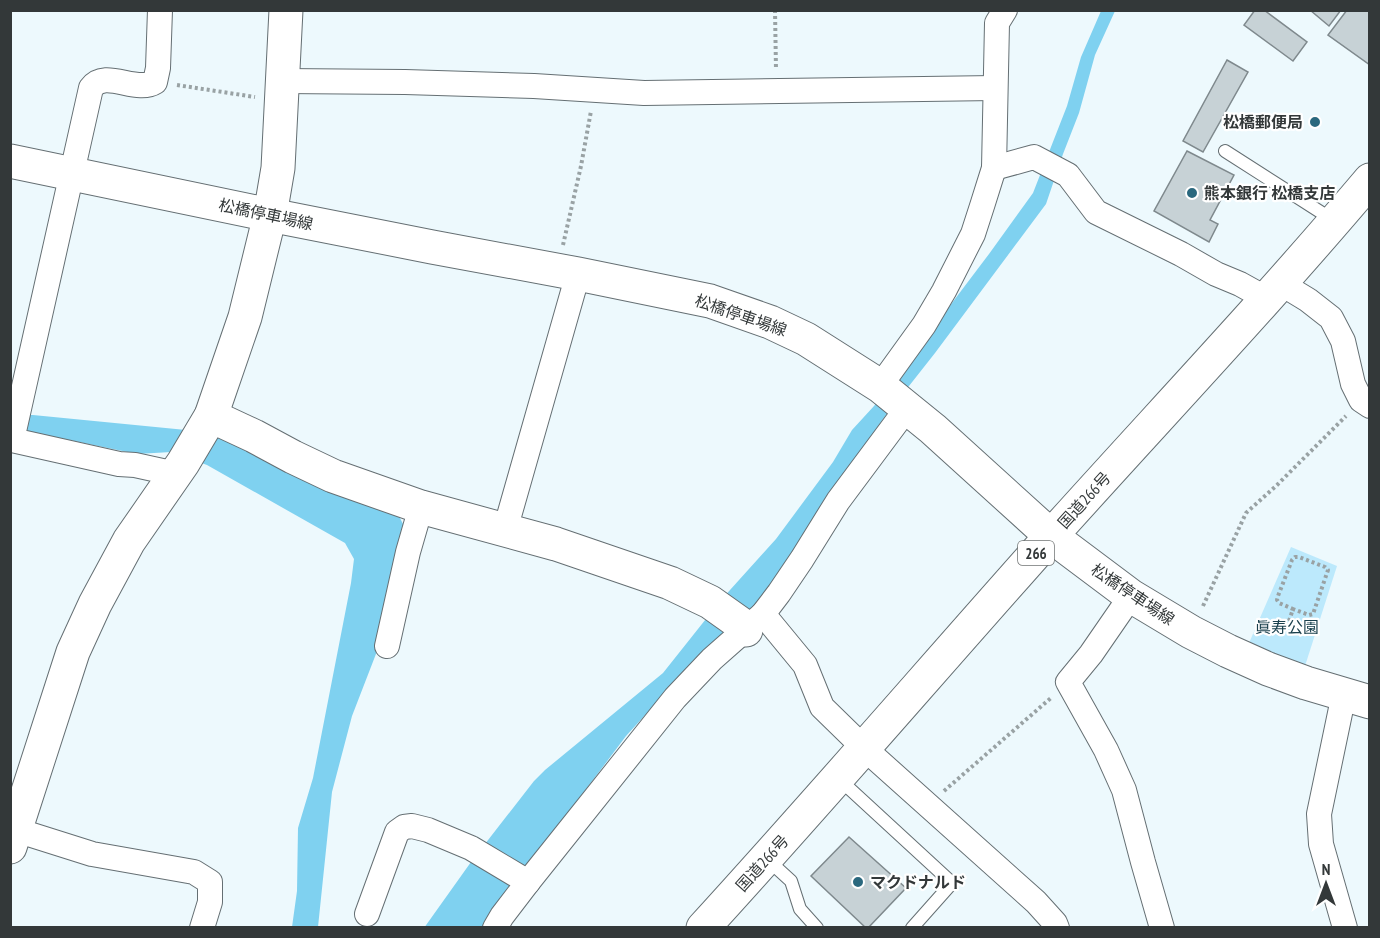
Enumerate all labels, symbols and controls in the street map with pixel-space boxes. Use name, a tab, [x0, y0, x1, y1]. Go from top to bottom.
place label: 松橋郵便局	[1223, 112, 1303, 132]
marker: 松橋郵便局	[1308, 115, 1322, 129]
place label: 熊本銀行 松橋支店	[1204, 183, 1335, 203]
marker: 熊本銀行 松橋支店	[1185, 186, 1199, 200]
street label: 松橋停車場線	[217, 194, 315, 234]
street label: 松橋停車場線	[692, 290, 790, 340]
street label: 国道266号	[1053, 467, 1115, 533]
road number: 266	[1018, 541, 1054, 565]
street label: 松橋停車場線	[1088, 559, 1178, 629]
park label: 眞寿公園	[1255, 617, 1319, 637]
street label: 国道266号	[731, 830, 793, 896]
north arrow	[1296, 854, 1356, 914]
text: N	[1322, 859, 1330, 879]
place label: マクドナルド	[870, 872, 966, 892]
marker: マクドナルド	[851, 875, 865, 889]

